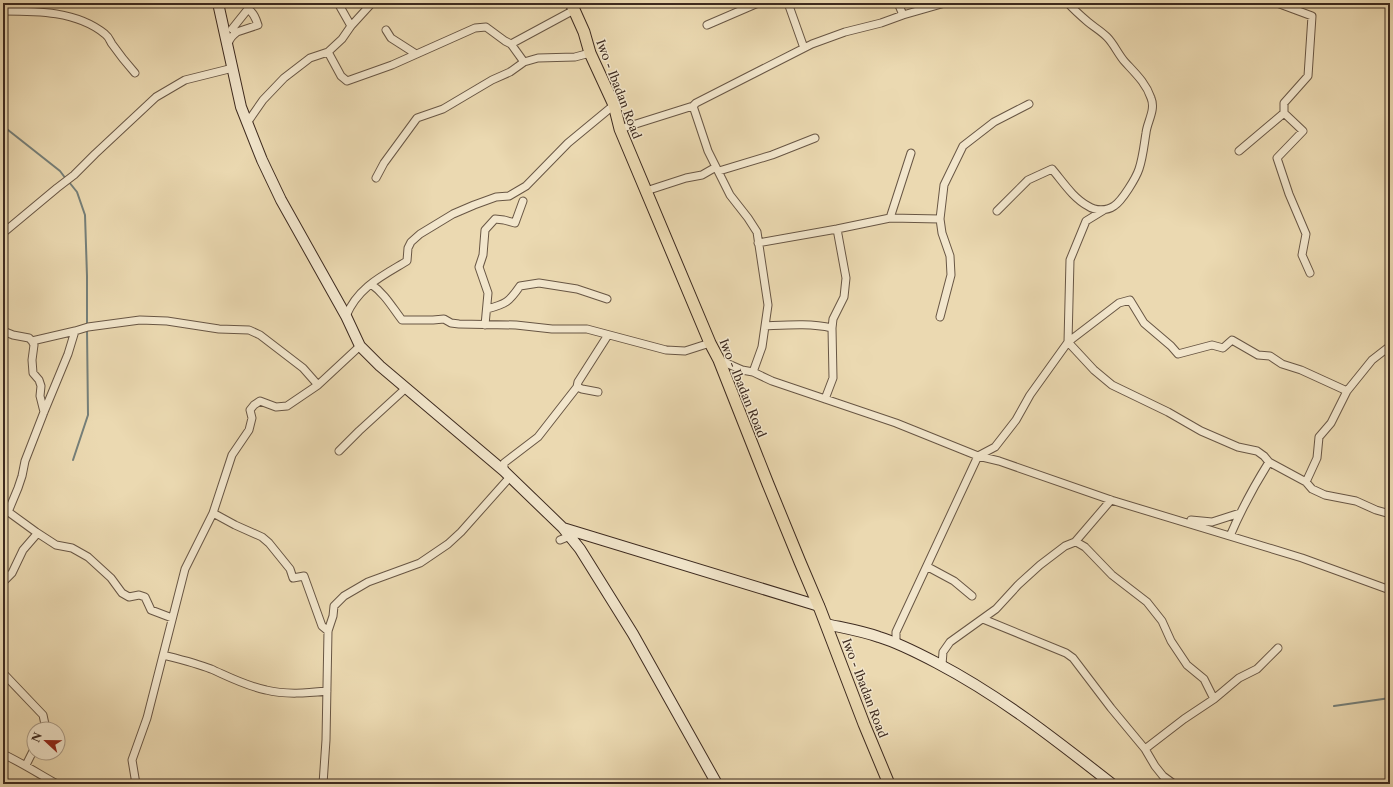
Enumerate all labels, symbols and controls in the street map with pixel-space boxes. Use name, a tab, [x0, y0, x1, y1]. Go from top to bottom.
street label: Iwo - Ibadan Road	[593, 37, 645, 141]
street label: Iwo - Ibadan Road	[716, 336, 770, 440]
street label: Iwo - Ibadan Road	[839, 636, 891, 740]
north arrow	[26, 721, 66, 761]
text: N	[28, 730, 45, 744]

